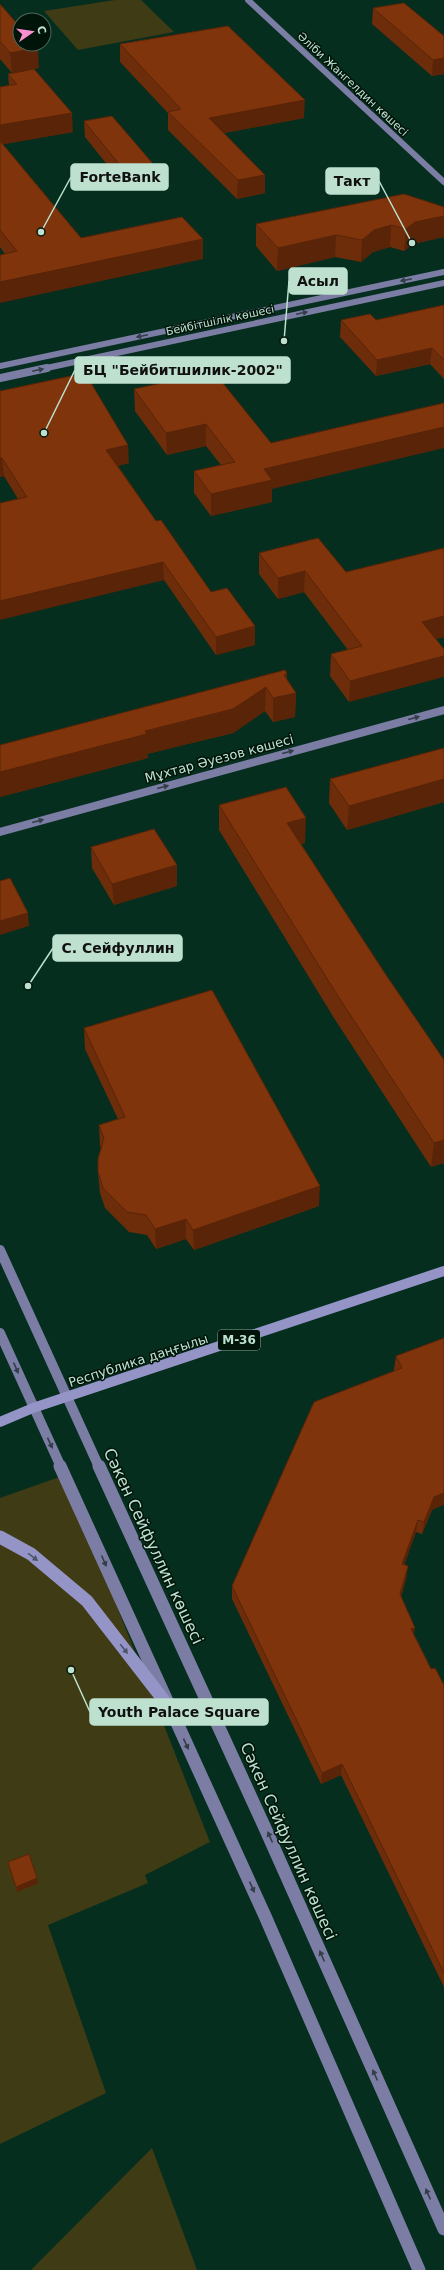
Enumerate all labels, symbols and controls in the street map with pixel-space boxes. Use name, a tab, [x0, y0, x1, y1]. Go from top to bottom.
north arrow	[12, 12, 52, 52]
text: С	[34, 24, 48, 35]
street label: Әліби Жангелдин көшесі	[295, 30, 411, 139]
callout: ForteBank	[71, 164, 168, 190]
callout: Такт	[326, 168, 379, 194]
text: ForteBank	[79, 169, 161, 185]
text: Такт	[334, 173, 371, 189]
callout: Асыл	[289, 268, 347, 294]
text: Асыл	[297, 273, 339, 289]
one-way arrow	[400, 278, 412, 284]
street label: Бейбітшілік көшесі	[165, 303, 275, 338]
one-way arrow	[296, 310, 308, 316]
one-way arrow	[136, 334, 148, 340]
callout: БЦ "Бейбитшилик-2002"	[75, 357, 290, 383]
text: БЦ "Бейбитшилик-2002"	[83, 362, 283, 378]
one-way arrow	[32, 366, 44, 372]
one-way arrow	[408, 715, 420, 721]
street label: Мұхтар Әуезов көшесі	[143, 731, 295, 786]
one-way arrow	[283, 749, 295, 755]
one-way arrow	[157, 784, 169, 790]
one-way arrow	[32, 818, 44, 824]
callout: С. Сейфуллин	[53, 935, 182, 961]
text: С. Сейфуллин	[61, 940, 175, 956]
road number: M-36	[218, 1330, 260, 1350]
street label: Республика даңғылы	[66, 1331, 210, 1390]
one-way arrow	[13, 1363, 19, 1374]
one-way arrow	[47, 1437, 53, 1449]
street label: Сәкен Сейфуллин көшесі	[100, 1445, 207, 1647]
one-way arrow	[28, 1552, 39, 1561]
one-way arrow	[101, 1556, 107, 1567]
one-way arrow	[120, 1643, 129, 1654]
callout: Youth Palace Square	[90, 1699, 268, 1725]
text: Youth Palace Square	[97, 1704, 260, 1720]
one-way arrow	[183, 1738, 189, 1749]
street label: Сәкен Сейфуллин көшесі	[236, 1739, 341, 1943]
one-way arrow	[266, 1831, 272, 1843]
one-way arrow	[249, 1882, 255, 1893]
one-way arrow	[319, 1950, 326, 1962]
one-way arrow	[372, 2069, 378, 2080]
one-way arrow	[425, 2188, 431, 2199]

